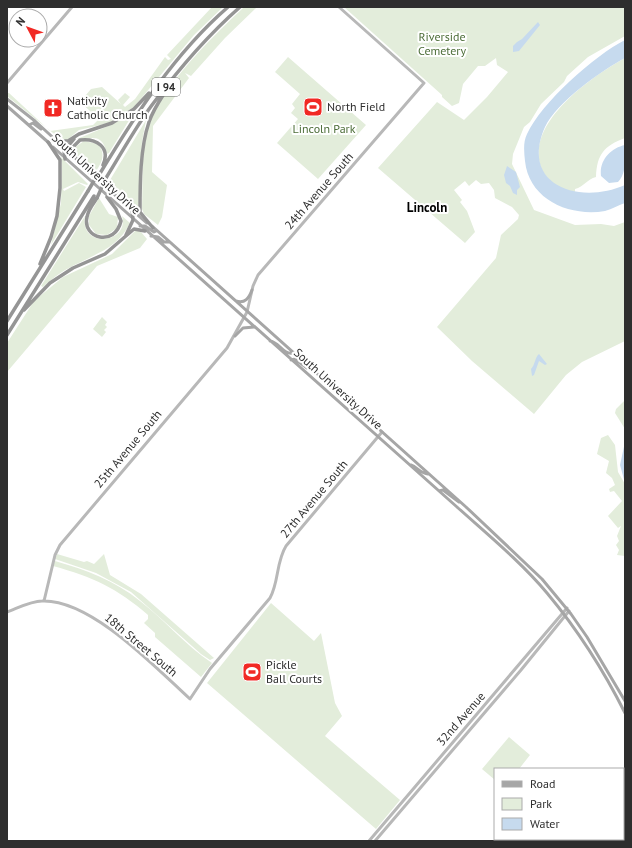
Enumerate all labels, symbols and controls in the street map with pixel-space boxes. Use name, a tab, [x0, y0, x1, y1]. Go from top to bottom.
north arrow	[8, 8, 48, 48]
text: N	[13, 14, 28, 29]
park label: Riverside Cemetery	[418, 29, 466, 58]
road number: I 94	[152, 78, 180, 96]
place label: Nativity Catholic Church	[67, 93, 148, 122]
sports icon: North Field	[302, 96, 324, 118]
church icon: Nativity Catholic Church	[42, 97, 64, 119]
place label: North Field	[327, 99, 385, 114]
park label: Lincoln Park	[293, 121, 356, 136]
street label: South University Drive	[49, 130, 144, 217]
street label: 24th Avenue South	[281, 149, 356, 232]
district label: Lincoln	[407, 199, 447, 216]
street label: South University Drive	[291, 345, 386, 432]
street label: 25th Avenue South	[91, 407, 165, 491]
street label: 27th Avenue South	[277, 457, 350, 541]
street label: 18th Street South	[102, 610, 181, 680]
place label: Pickle Ball Courts	[266, 657, 322, 686]
sports icon: Pickle Ball Courts	[241, 661, 263, 683]
street label: 32nd Avenue	[433, 689, 488, 749]
legend	[494, 768, 624, 840]
text: Road	[530, 776, 555, 791]
text: Park	[530, 796, 552, 811]
text: Water	[530, 816, 560, 831]

